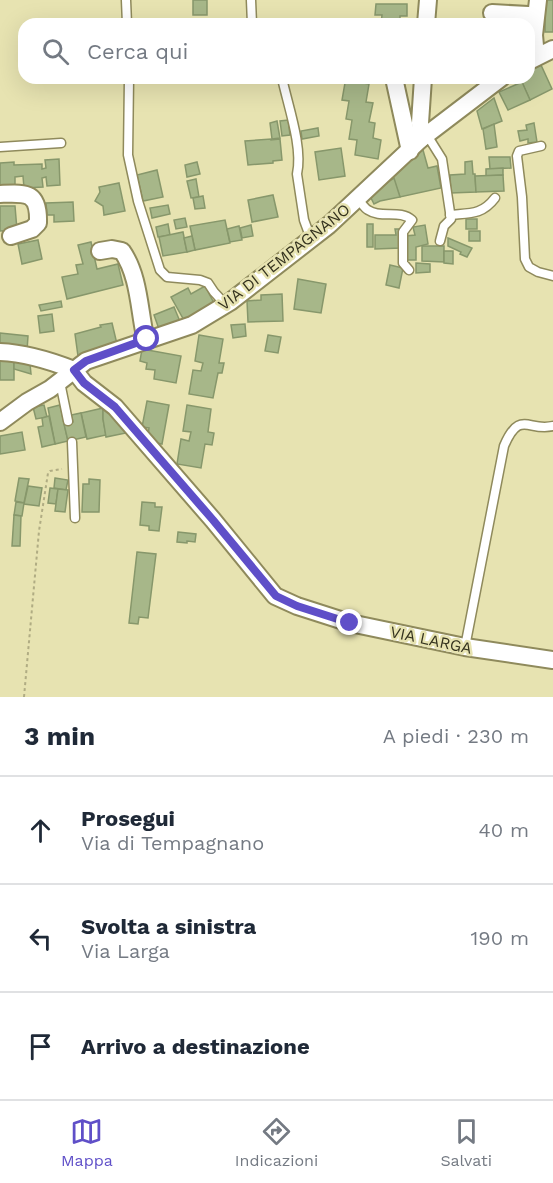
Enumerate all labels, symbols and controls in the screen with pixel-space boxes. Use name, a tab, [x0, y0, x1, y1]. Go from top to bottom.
search box	[18, 18, 535, 84]
icon: search	[39, 35, 72, 68]
text: Cerca qui	[87, 39, 188, 64]
street label: VIA DI TEMPAGNANO	[214, 200, 354, 314]
route start	[133, 325, 159, 351]
route end	[336, 609, 362, 635]
street label: VIA LARGA	[388, 622, 474, 658]
text: 3 min	[24, 721, 95, 751]
text: A piedi · 230 m	[383, 724, 529, 748]
text: Prosegui	[81, 806, 175, 831]
icon: ahead	[24, 814, 57, 847]
text: 40 m	[478, 818, 529, 842]
text: Via di Tempagnano	[81, 831, 264, 855]
text: Svolta a sinistra	[81, 914, 256, 939]
icon: left	[24, 922, 57, 955]
text: 190 m	[471, 926, 529, 950]
text: Via Larga	[81, 939, 170, 963]
icon: arrive	[24, 1030, 57, 1063]
text: Arrivo a destinazione	[81, 1034, 310, 1059]
tab: Mappa	[61, 1115, 113, 1170]
tab: Indicazioni	[235, 1115, 318, 1170]
tab: Salvati	[440, 1115, 492, 1170]

